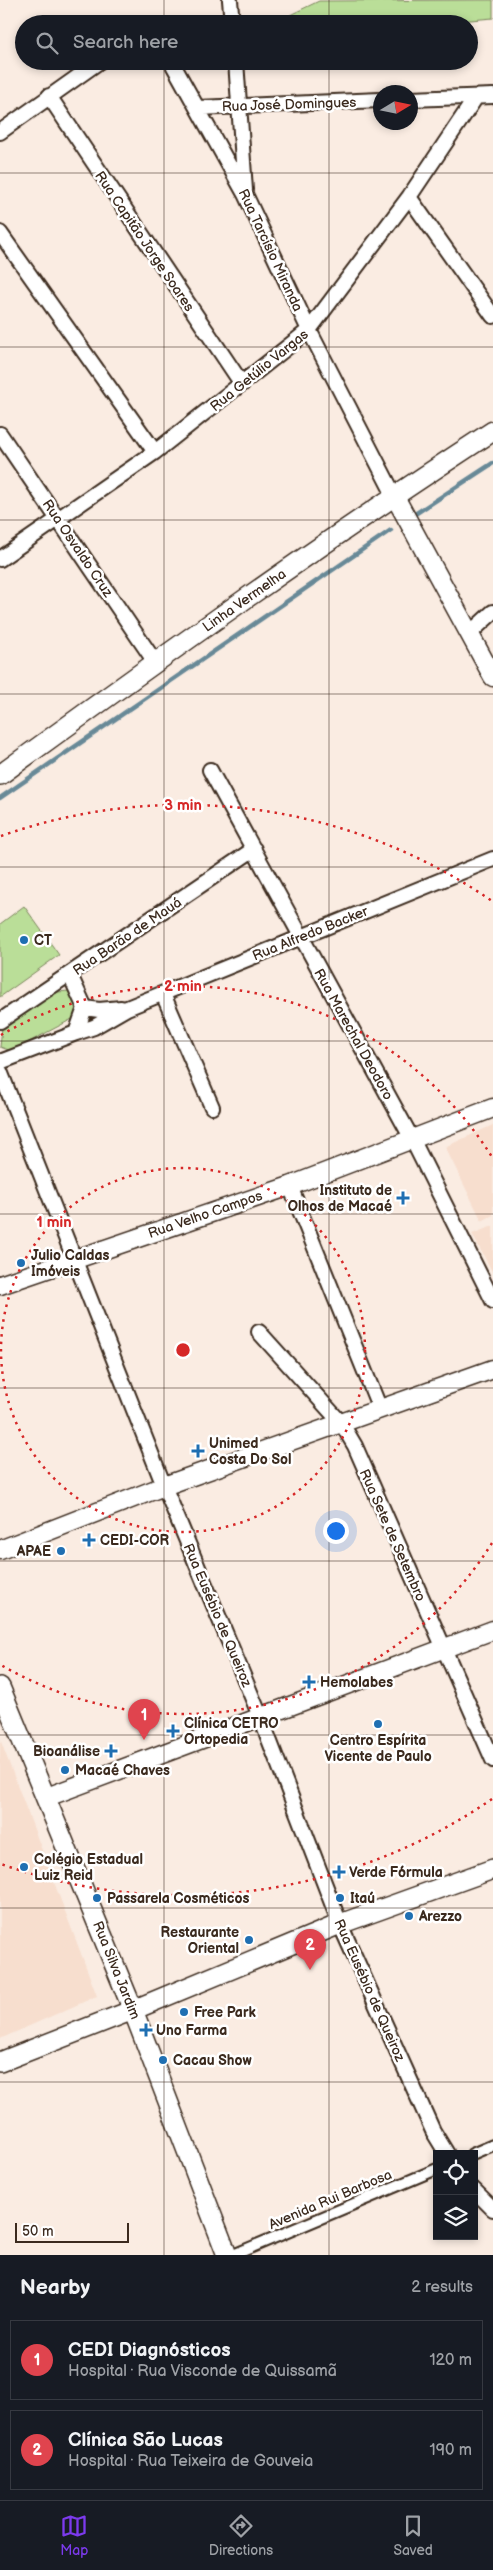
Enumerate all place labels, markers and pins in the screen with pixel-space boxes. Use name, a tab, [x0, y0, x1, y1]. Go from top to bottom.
place label: CT	[34, 932, 52, 949]
marker: CT	[18, 934, 30, 946]
place label: Instituto de Olhos de Macaé	[288, 1182, 393, 1215]
marker: Instituto de Olhos de Macaé	[396, 1191, 410, 1205]
place label: Julio Caldas Imóveis	[31, 1247, 109, 1280]
marker: Julio Caldas Imóveis	[15, 1257, 27, 1269]
centre of rings	[174, 1341, 192, 1359]
place label: Unimed Costa Do Sol	[209, 1435, 292, 1468]
marker: Unimed Costa Do Sol	[191, 1444, 205, 1458]
place label: CEDI-COR	[100, 1532, 169, 1549]
marker: CEDI-COR	[82, 1533, 96, 1547]
place label: APAE	[16, 1543, 51, 1560]
marker: APAE	[55, 1545, 67, 1557]
place label: Hemolabes	[320, 1674, 393, 1691]
marker: Hemolabes	[302, 1675, 316, 1689]
pin: 1	[128, 1699, 160, 1740]
place label: Clínica CETRO Ortopedia	[184, 1715, 278, 1748]
marker: Centro Espírita Vicente de Paulo	[372, 1718, 384, 1730]
marker: Clínica CETRO Ortopedia	[166, 1724, 180, 1738]
place label: Centro Espírita Vicente de Paulo	[324, 1732, 432, 1765]
place label: Bioanálise	[33, 1743, 100, 1760]
marker: Bioanálise	[104, 1744, 118, 1758]
place label: Macaé Chaves	[75, 1762, 170, 1779]
marker: Macaé Chaves	[59, 1764, 71, 1776]
place label: Colégio Estadual Luiz Reid	[34, 1851, 143, 1884]
marker: Colégio Estadual Luiz Reid	[18, 1861, 30, 1873]
place label: Verde Fórmula	[349, 1864, 443, 1881]
marker: Verde Fórmula	[333, 1866, 345, 1878]
place label: Passarela Cosméticos	[107, 1890, 249, 1907]
place label: Itaú	[350, 1890, 375, 1907]
marker: Passarela Cosméticos	[91, 1892, 103, 1904]
marker: Itaú	[334, 1892, 346, 1904]
place label: Arezzo	[418, 1908, 462, 1925]
marker: Arezzo	[403, 1910, 415, 1922]
place label: Restaurante Oriental	[161, 1924, 239, 1957]
pin: 2	[294, 1929, 326, 1970]
marker: Restaurante Oriental	[243, 1934, 255, 1946]
place label: Free Park	[194, 2004, 256, 2021]
marker: Free Park	[178, 2006, 190, 2018]
place label: Uno Farma	[156, 2022, 227, 2039]
marker: Uno Farma	[140, 2024, 152, 2036]
place label: Cacau Show	[173, 2052, 252, 2069]
marker: Cacau Show	[157, 2054, 169, 2066]

